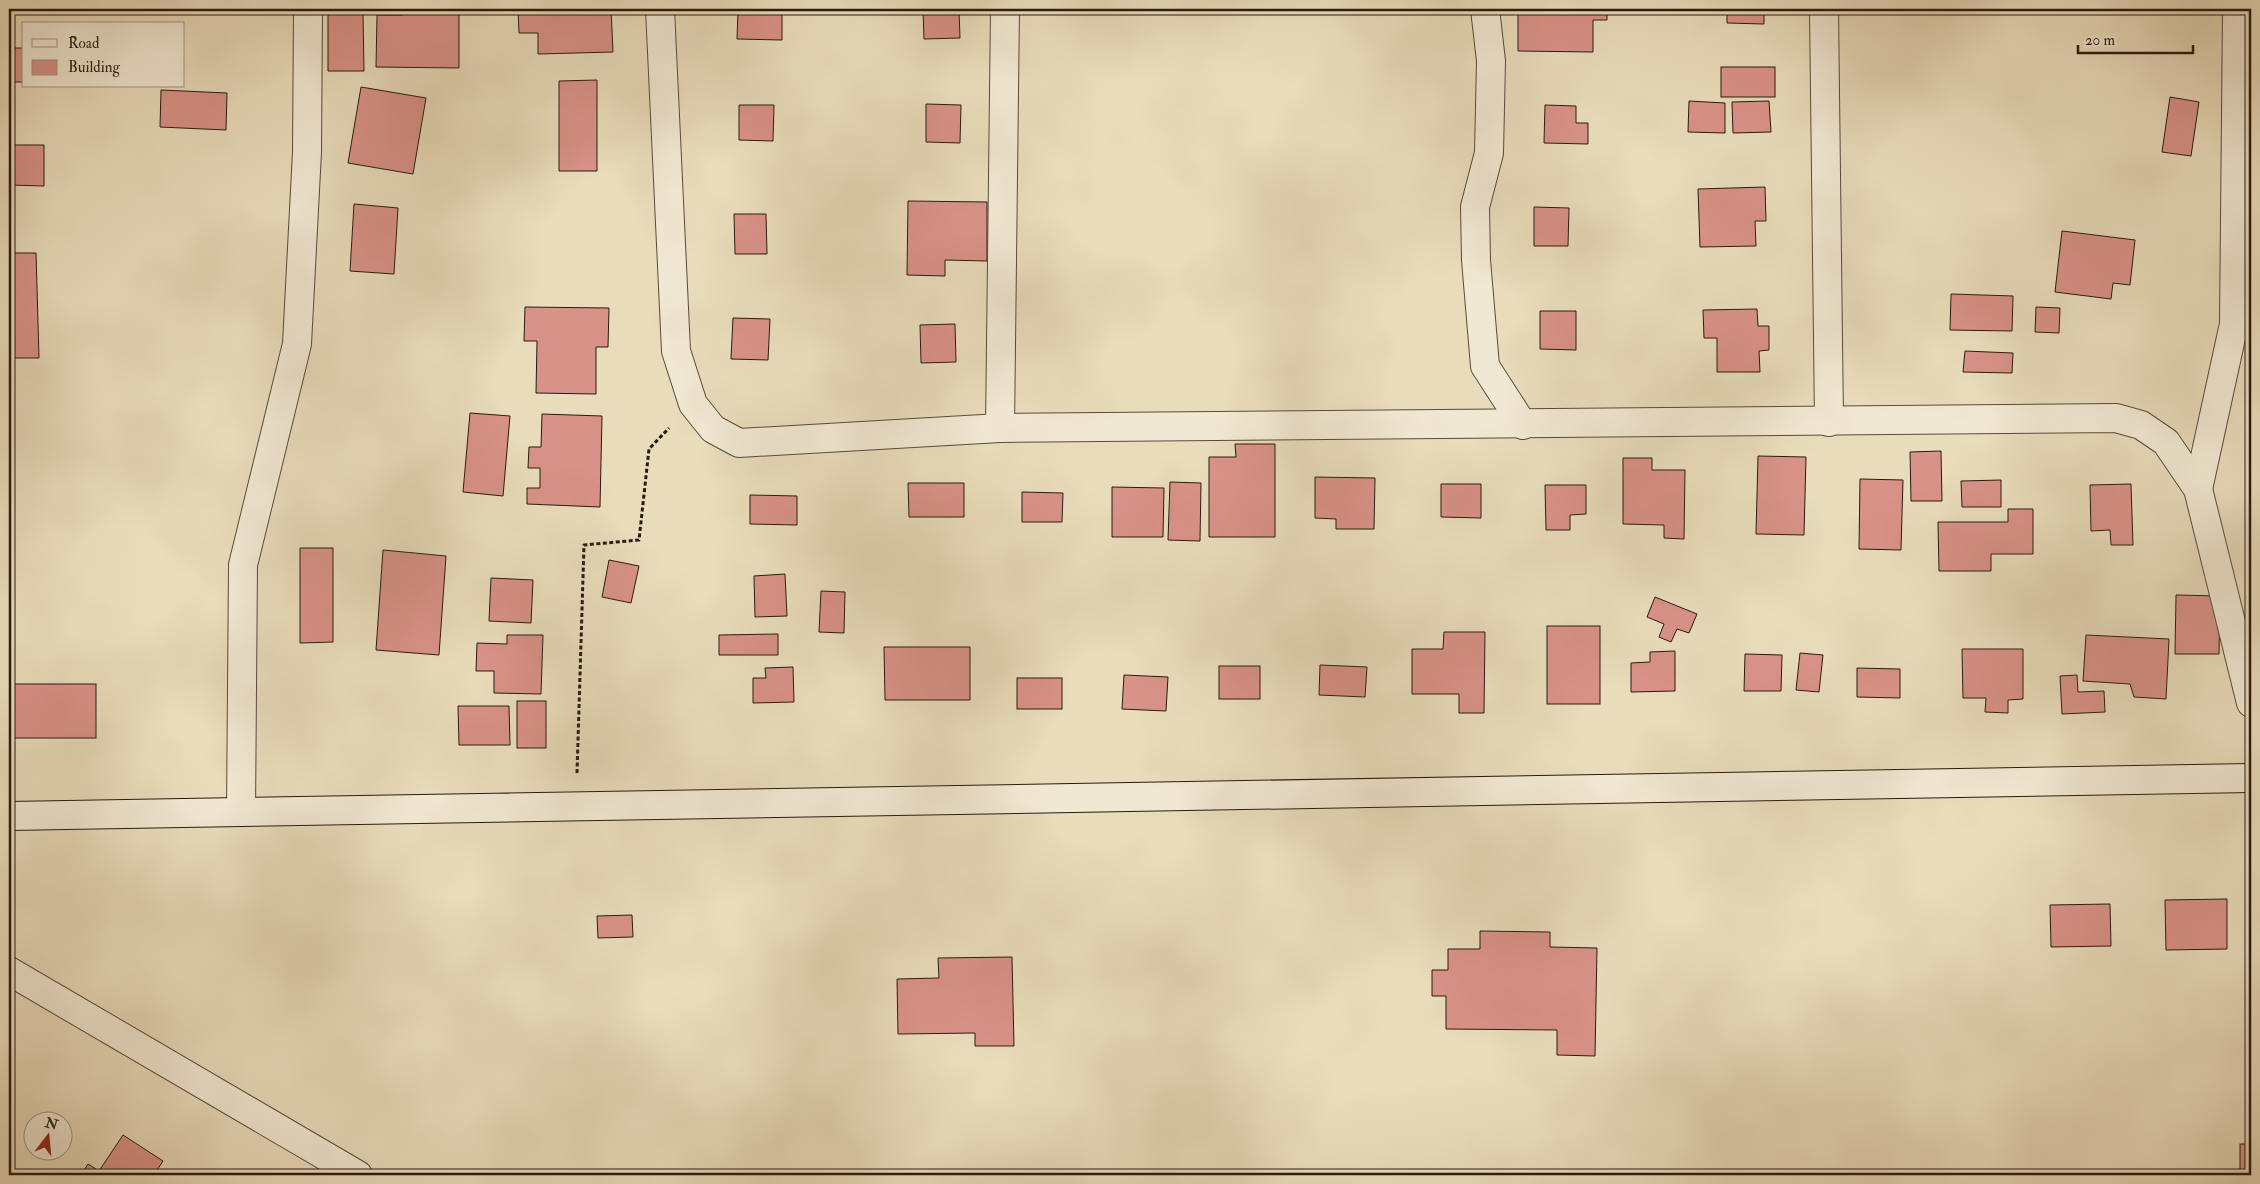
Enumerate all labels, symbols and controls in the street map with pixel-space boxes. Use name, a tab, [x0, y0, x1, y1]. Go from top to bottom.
legend	[22, 22, 185, 88]
scale bar	[2078, 22, 2192, 54]
text: 20 m	[2085, 31, 2115, 50]
text: Road	[68, 34, 100, 53]
text: Building	[68, 58, 120, 77]
north arrow	[22, 1112, 72, 1162]
text: N	[42, 1114, 60, 1134]

